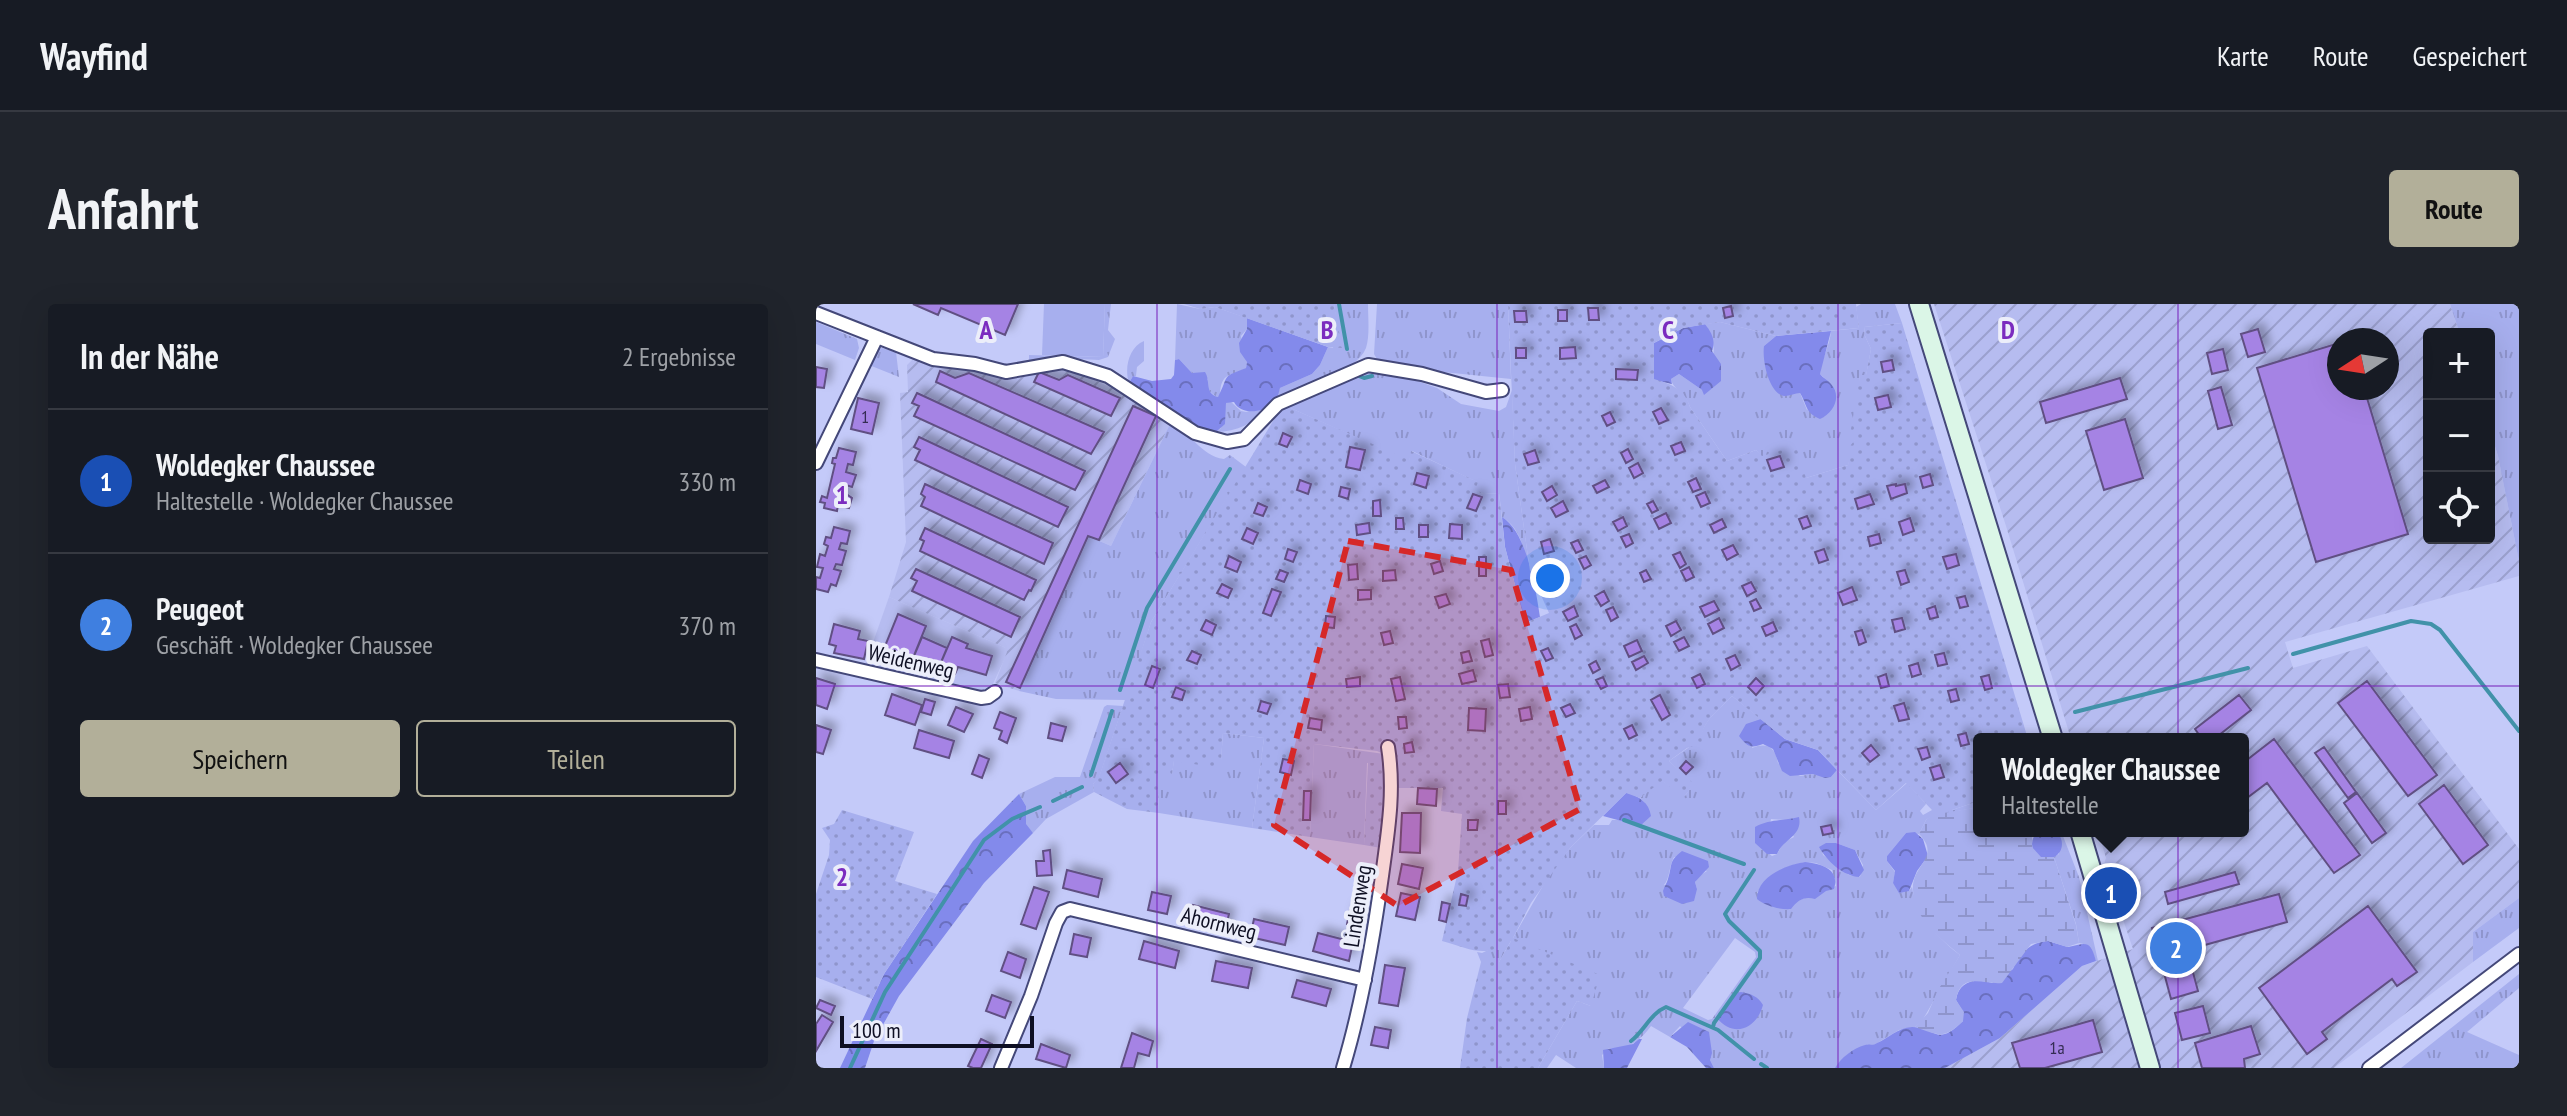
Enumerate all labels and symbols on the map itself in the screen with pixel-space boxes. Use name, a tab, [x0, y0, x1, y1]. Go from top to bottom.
text: A	[978, 313, 993, 346]
text: B	[1321, 313, 1334, 346]
text: C	[1662, 313, 1674, 346]
text: D	[2001, 313, 2015, 346]
north arrow	[2327, 328, 2399, 400]
house number: 1	[861, 405, 869, 428]
text: 1	[836, 478, 848, 511]
your location	[1530, 558, 1570, 598]
street label: Weidenweg	[865, 638, 957, 684]
text: 2	[836, 860, 848, 893]
street label: Lindenweg	[1337, 863, 1377, 949]
pin: 1	[2085, 863, 2137, 923]
street label: Ahornweg	[1179, 900, 1259, 946]
pin: 2	[2150, 918, 2202, 978]
scale bar	[840, 1012, 1034, 1048]
house number: 1a	[2049, 1036, 2065, 1059]

